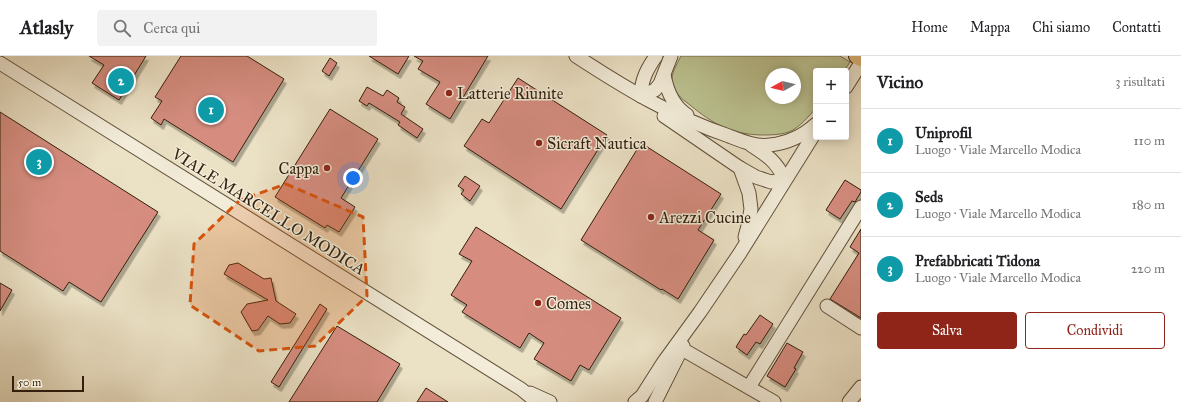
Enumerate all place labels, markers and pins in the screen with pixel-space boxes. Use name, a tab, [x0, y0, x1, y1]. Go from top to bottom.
pin: 2	[108, 66, 134, 96]
place label: Latterie Riunite	[457, 84, 564, 103]
marker: Latterie Riunite	[444, 88, 454, 98]
pin: 1	[198, 95, 224, 125]
place label: Sicraft Nautica	[547, 134, 647, 153]
marker: Sicraft Nautica	[534, 138, 544, 148]
pin: 3	[26, 147, 52, 177]
place label: Cappa	[279, 159, 319, 178]
marker: Cappa	[322, 163, 332, 173]
place label: Arezzi Cucine	[658, 208, 751, 227]
marker: Arezzi Cucine	[646, 212, 656, 222]
place label: Comes	[546, 294, 591, 313]
marker: Comes	[533, 298, 543, 308]

